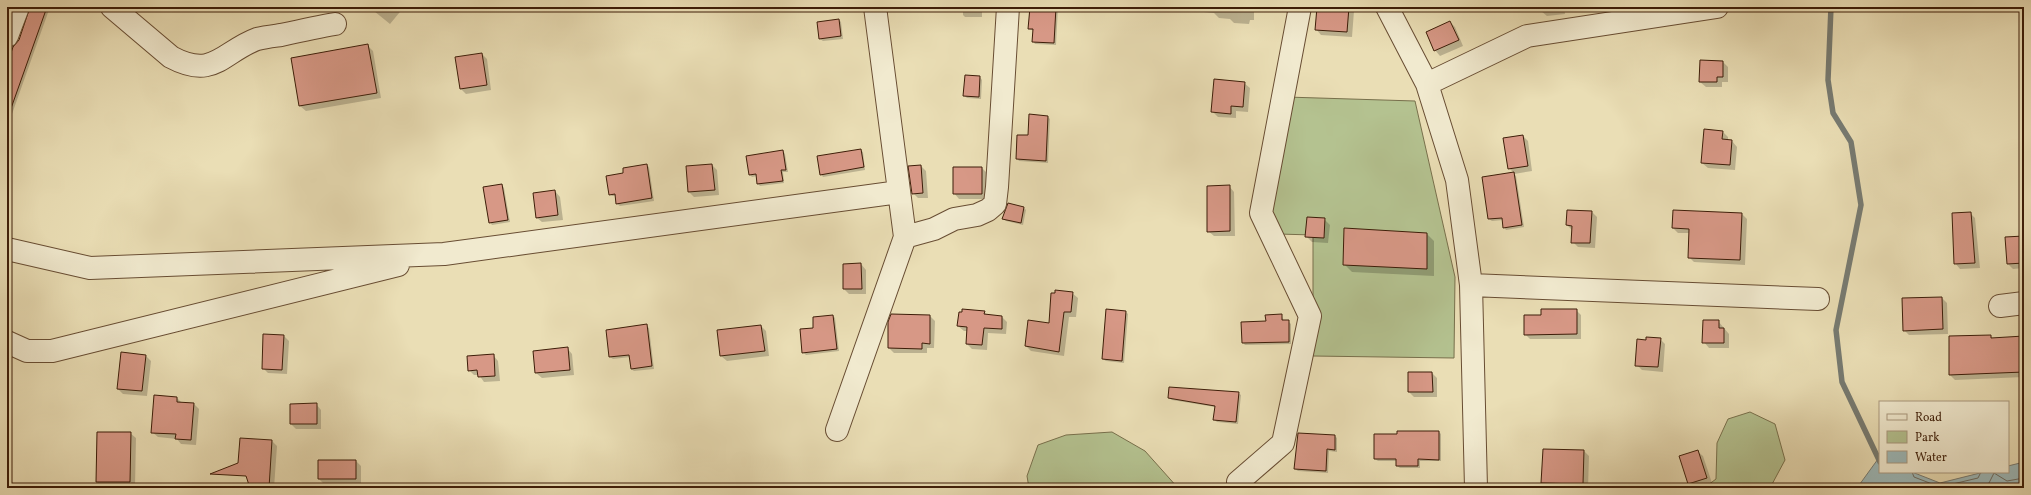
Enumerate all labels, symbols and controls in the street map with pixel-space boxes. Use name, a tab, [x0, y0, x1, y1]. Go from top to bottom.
legend	[1879, 401, 2009, 473]
text: Road	[1915, 410, 1942, 426]
text: Park	[1915, 430, 1940, 446]
text: Water	[1915, 450, 1947, 466]

